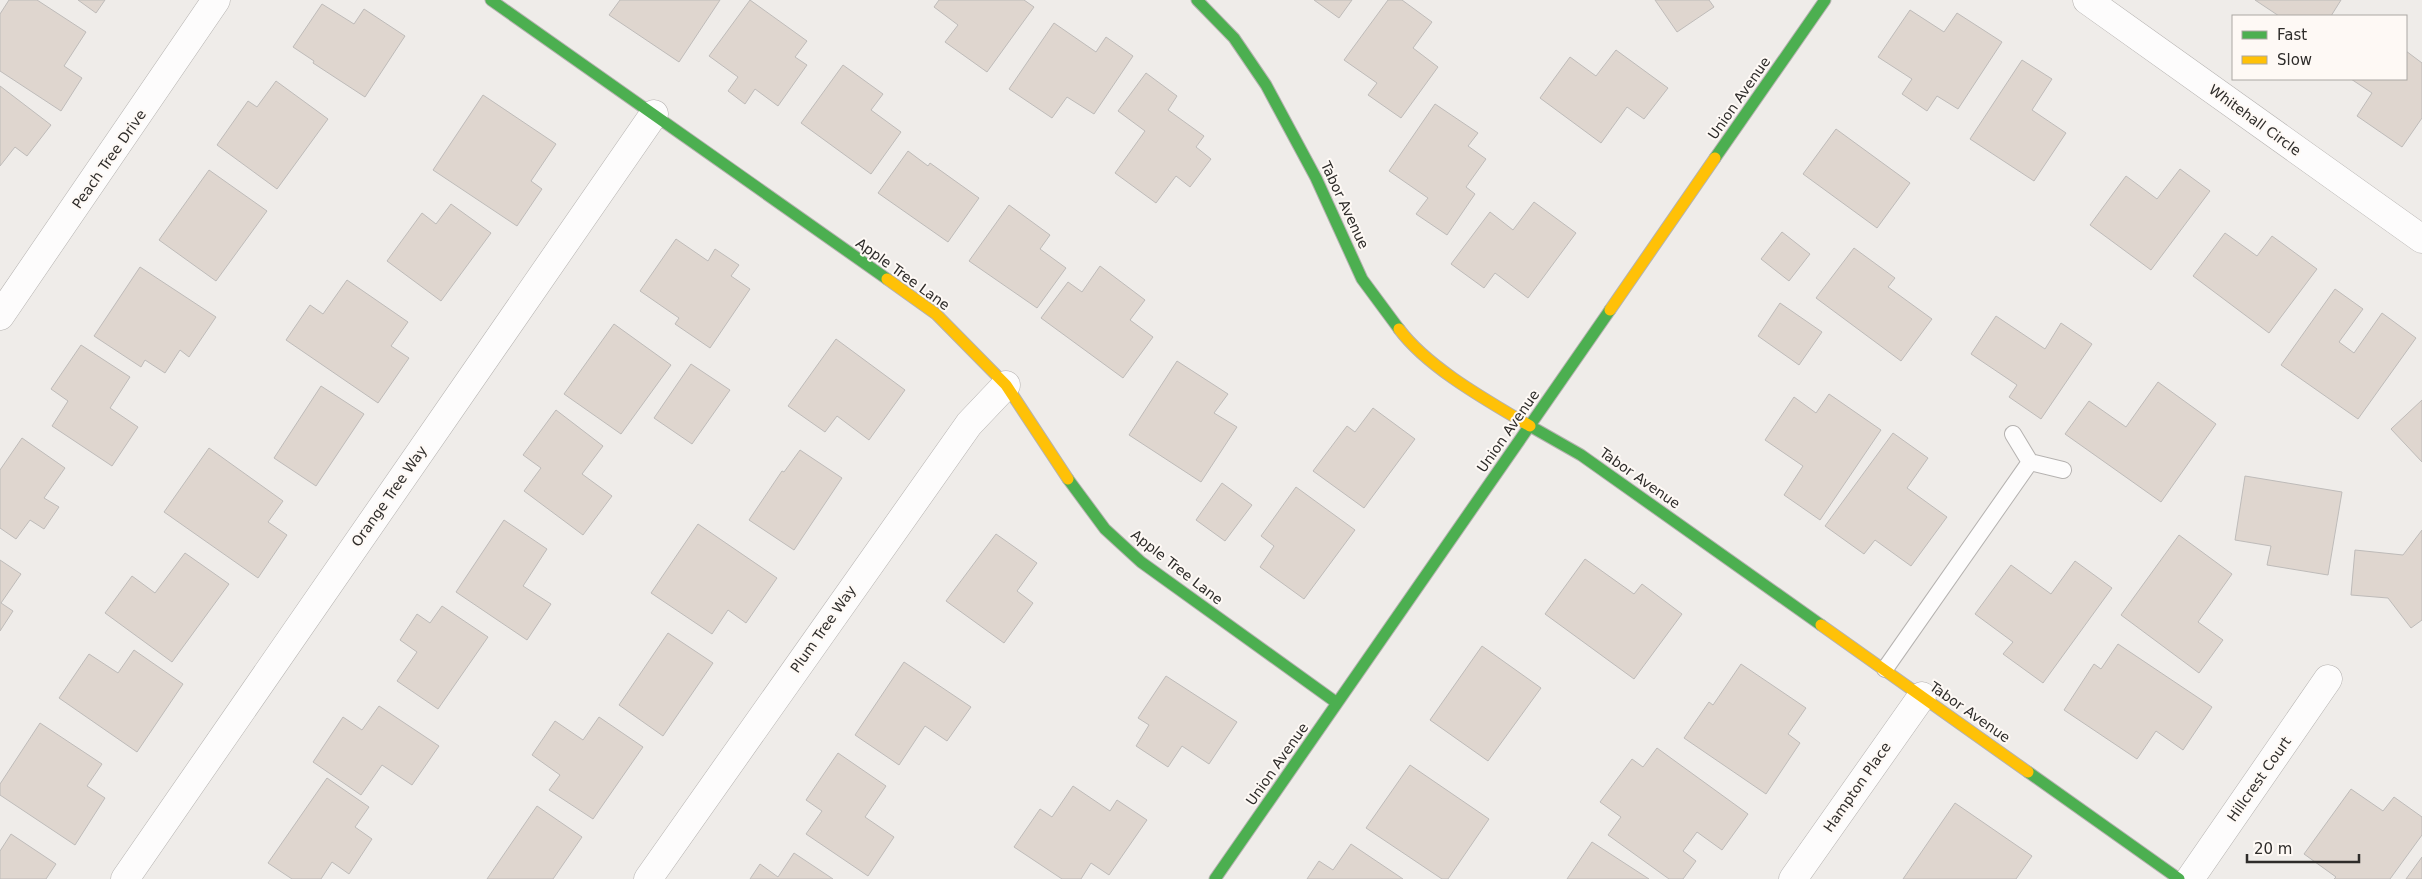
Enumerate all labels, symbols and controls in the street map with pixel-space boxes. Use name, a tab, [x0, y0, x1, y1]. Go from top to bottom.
legend	[2232, 15, 2407, 80]
text: Fast	[2277, 26, 2307, 44]
text: Slow	[2277, 51, 2312, 69]
street label: Union Avenue	[1705, 54, 1773, 142]
street label: Whitehall Circle	[2206, 81, 2304, 159]
street label: Peach Tree Drive	[69, 106, 149, 212]
street label: Tabor Avenue	[1317, 158, 1372, 251]
street label: Apple Tree Lane	[853, 235, 953, 313]
street label: Union Avenue	[1474, 387, 1542, 475]
street label: Orange Tree Way	[348, 442, 430, 550]
street label: Tabor Avenue	[1596, 444, 1683, 512]
street label: Apple Tree Lane	[1128, 526, 1226, 608]
street label: Plum Tree Way	[787, 582, 859, 676]
street label: Tabor Avenue	[1926, 678, 2013, 746]
street label: Union Avenue	[1243, 720, 1311, 808]
street label: Hillcrest Court	[2224, 733, 2294, 824]
street label: Hampton Place	[1820, 739, 1894, 835]
scale bar	[2247, 832, 2360, 864]
text: 20 m	[2254, 840, 2292, 858]

